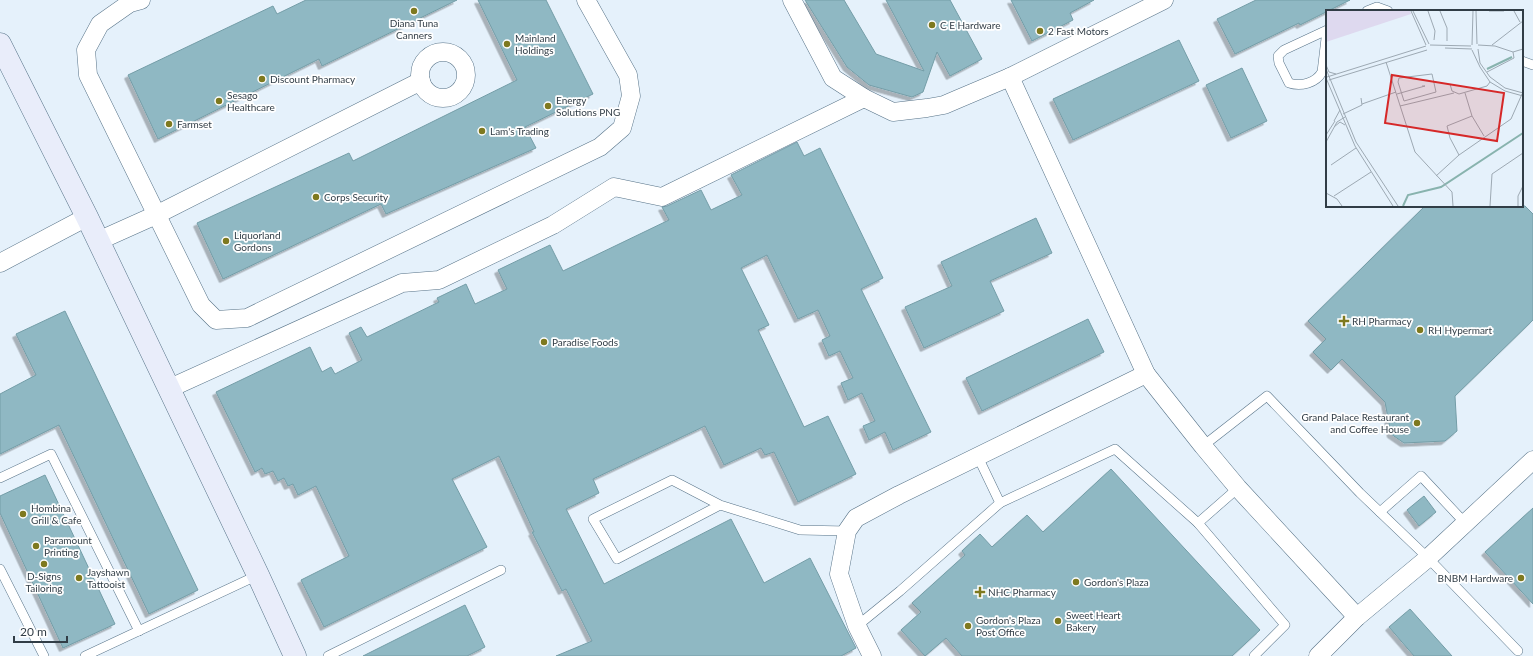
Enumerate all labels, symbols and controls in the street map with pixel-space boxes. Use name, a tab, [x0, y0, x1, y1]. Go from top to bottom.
marker: Diana Tuna Canners	[409, 6, 419, 16]
inset map	[1326, 10, 1523, 207]
place label: Diana Tuna Canners	[390, 17, 438, 41]
place label: C E Hardware	[940, 19, 1001, 31]
marker: C E Hardware	[927, 20, 937, 30]
place label: 2 Fast Motors	[1048, 25, 1109, 37]
marker: 2 Fast Motors	[1035, 26, 1045, 36]
place label: Mainland Holdings	[515, 32, 556, 56]
marker: Mainland Holdings	[502, 39, 512, 49]
place label: Discount Pharmacy	[270, 73, 356, 85]
marker: Discount Pharmacy	[257, 74, 267, 84]
place label: Sesago Healthcare	[227, 89, 275, 113]
place label: Energy Solutions PNG	[556, 94, 620, 118]
marker: Sesago Healthcare	[214, 96, 224, 106]
marker: Energy Solutions PNG	[543, 101, 553, 111]
place label: Farmset	[177, 118, 212, 130]
marker: Farmset	[164, 119, 174, 129]
place label: Lam's Trading	[490, 125, 549, 137]
marker: Lam's Trading	[477, 126, 487, 136]
place label: Corps Security	[324, 191, 389, 203]
marker: Corps Security	[311, 192, 321, 202]
place label: Liquorland Gordons	[234, 229, 281, 253]
marker: Liquorland Gordons	[221, 236, 231, 246]
place label: RH Pharmacy	[1352, 315, 1413, 327]
marker: RH Pharmacy	[1339, 316, 1349, 326]
place label: RH Hypermart	[1428, 324, 1492, 336]
marker: RH Hypermart	[1415, 325, 1425, 335]
place label: Paradise Foods	[552, 336, 618, 348]
marker: Paradise Foods	[539, 337, 549, 347]
place label: Grand Palace Restaurant and Coffee House	[1302, 411, 1409, 435]
marker: Grand Palace Restaurant and Coffee House	[1412, 418, 1422, 428]
place label: Hombina Grill & Cafe	[31, 502, 81, 526]
marker: Hombina Grill & Cafe	[18, 509, 28, 519]
place label: Paramount Printing	[44, 534, 92, 558]
marker: Paramount Printing	[31, 541, 41, 551]
marker: D-Signs Tailoring	[39, 559, 49, 569]
place label: Jayshawn Tattooist	[87, 566, 129, 590]
place label: D-Signs Tailoring	[26, 570, 63, 594]
place label: BNBM Hardware	[1438, 572, 1513, 584]
marker: Jayshawn Tattooist	[74, 573, 84, 583]
marker: BNBM Hardware	[1516, 573, 1526, 583]
place label: Gordon's Plaza	[1084, 576, 1149, 588]
marker: Gordon's Plaza	[1071, 577, 1081, 587]
place label: NHC Pharmacy	[988, 586, 1057, 598]
marker: NHC Pharmacy	[975, 587, 985, 597]
place label: Sweet Heart Bakery	[1066, 609, 1121, 633]
place label: Gordon's Plaza Post Office	[976, 614, 1041, 638]
marker: Sweet Heart Bakery	[1053, 616, 1063, 626]
scale bar	[14, 618, 67, 644]
marker: Gordon's Plaza Post Office	[963, 621, 973, 631]
text: 20 m	[20, 624, 47, 639]

